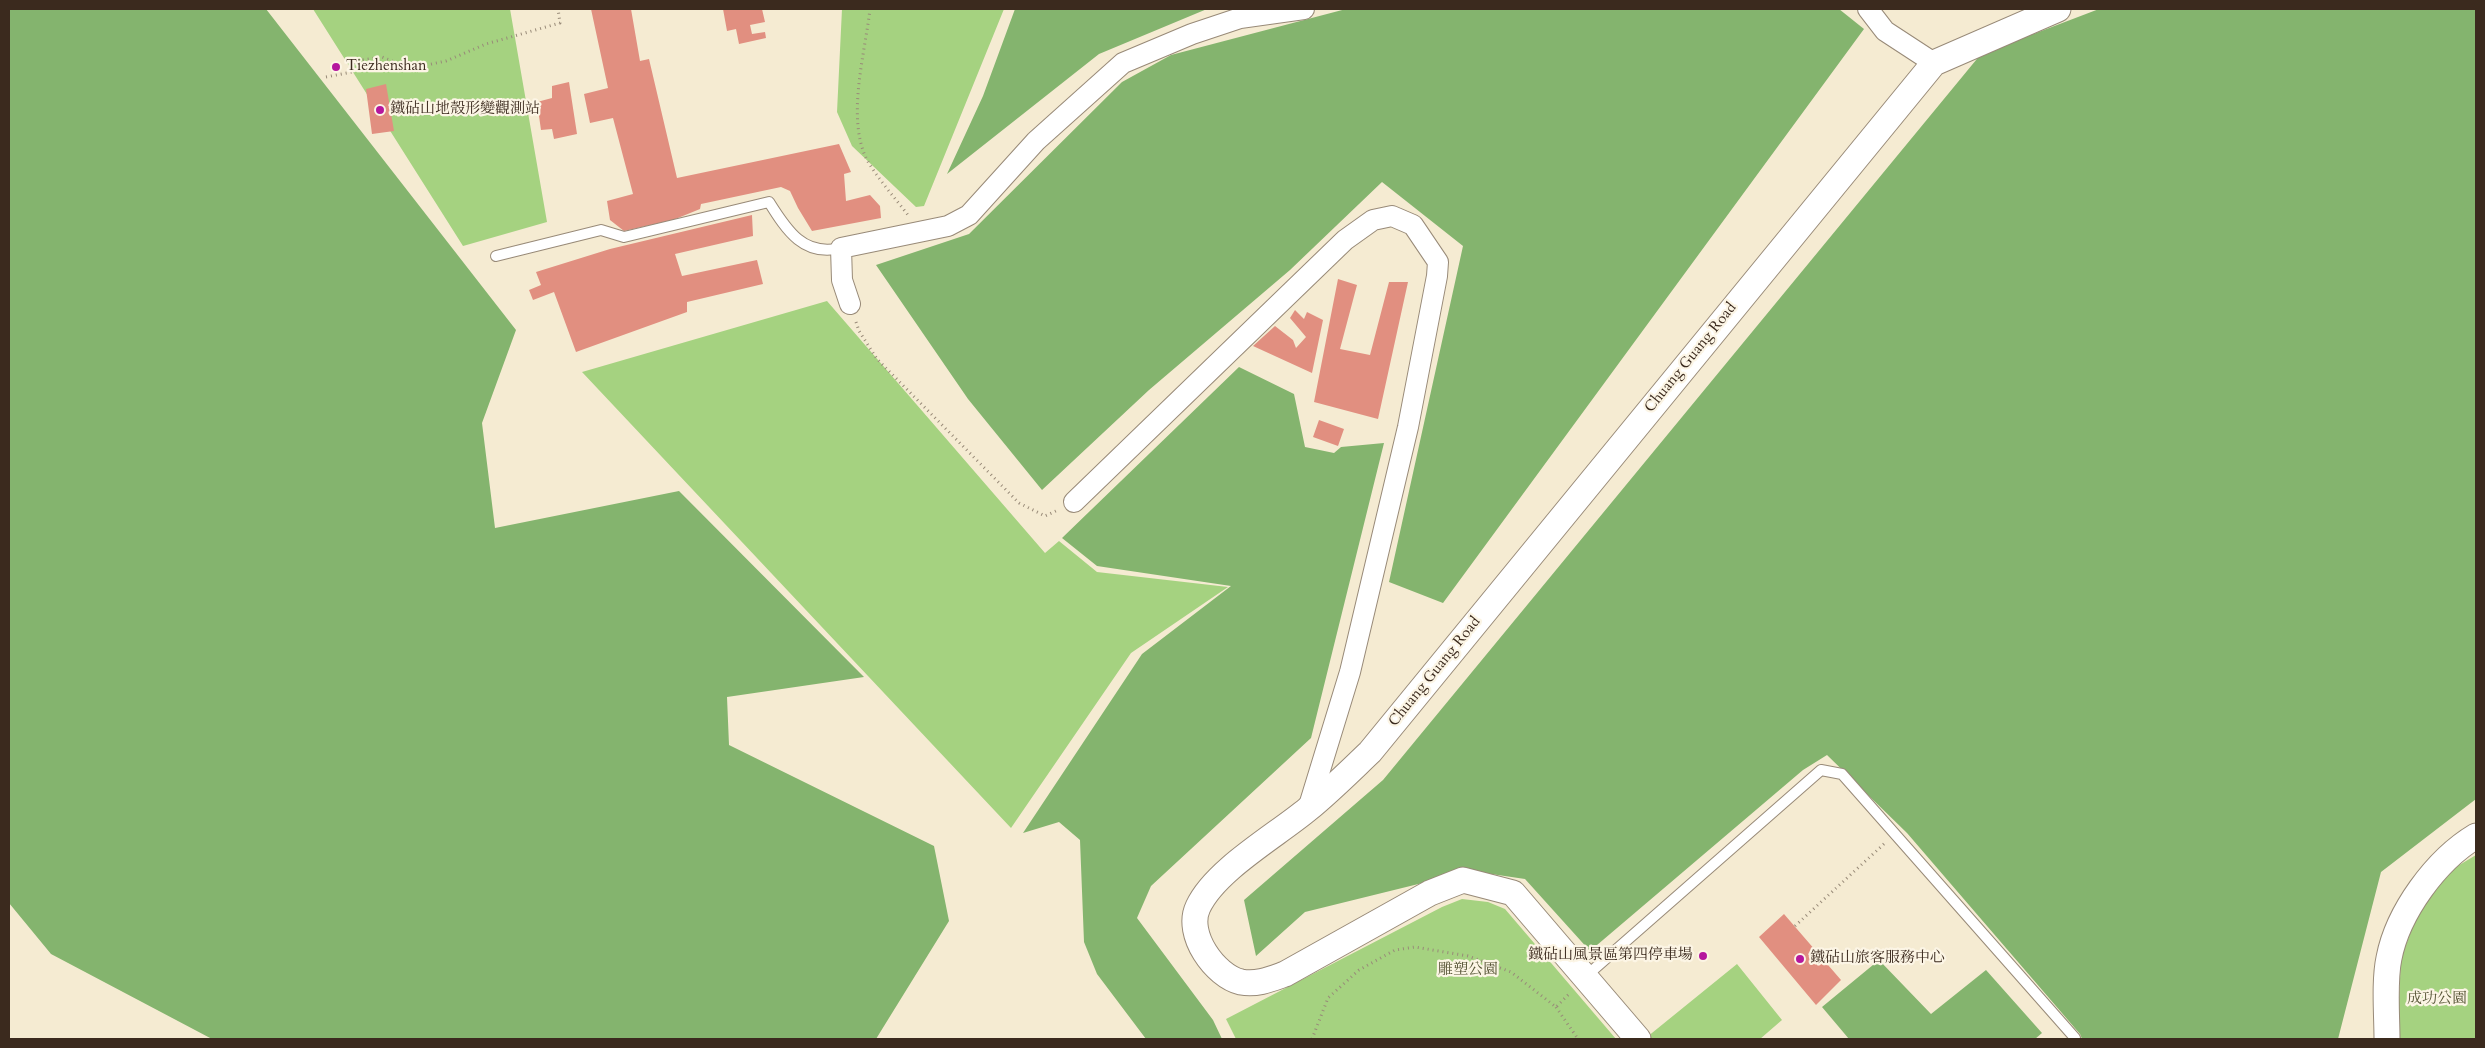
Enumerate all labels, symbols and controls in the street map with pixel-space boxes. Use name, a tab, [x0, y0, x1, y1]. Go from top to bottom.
place label: Tiezhenshan	[346, 58, 427, 76]
marker: Tiezhenshan	[330, 61, 342, 73]
place label: 鐵砧山地殼形變觀測站	[390, 101, 540, 119]
marker: 鐵砧山地殼形變觀測站	[374, 104, 386, 116]
street label: Chuang Guang Road	[1641, 300, 1741, 416]
street label: Chuang Guang Road	[1385, 614, 1485, 730]
place label: 鐵砧山風景區第四停車場	[1528, 947, 1693, 965]
marker: 鐵砧山風景區第四停車場	[1697, 950, 1709, 962]
place label: 鐵砧山旅客服務中心	[1810, 950, 1945, 968]
marker: 鐵砧山旅客服務中心	[1794, 953, 1806, 965]
park label: 雕塑公園	[1438, 962, 1498, 980]
park label: 成功公園	[2407, 991, 2467, 1009]

